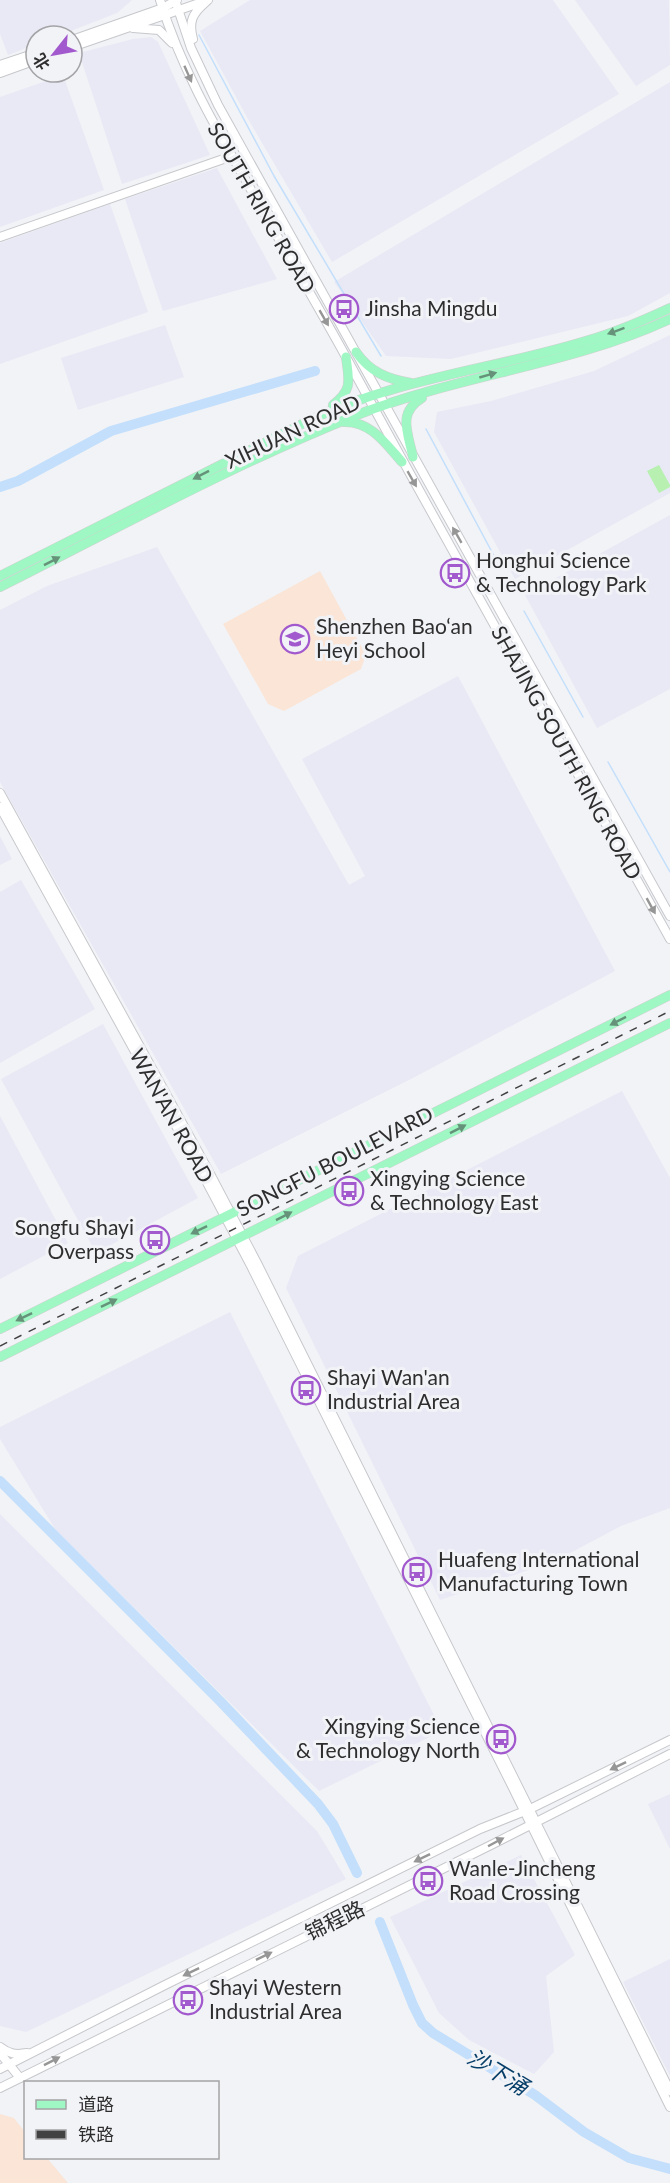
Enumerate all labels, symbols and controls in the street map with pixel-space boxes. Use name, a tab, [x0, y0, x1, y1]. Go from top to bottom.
north arrow	[24, 24, 84, 84]
text: 北	[28, 50, 53, 74]
one-way arrow	[183, 66, 193, 84]
street label: SOUTH RING ROAD	[203, 117, 321, 297]
bus stop icon: Jinsha Mingdu	[328, 293, 360, 325]
place label: Jinsha Mingdu	[365, 295, 497, 320]
one-way arrow	[318, 310, 329, 326]
one-way arrow	[607, 326, 625, 336]
one-way arrow	[479, 370, 497, 379]
street label: XIHUAN ROAD	[221, 388, 364, 473]
one-way arrow	[193, 470, 210, 480]
one-way arrow	[407, 471, 417, 488]
one-way arrow	[453, 526, 463, 543]
place label: Honghui Science & Technology Park	[476, 547, 647, 596]
one-way arrow	[44, 556, 61, 565]
bus stop icon: Honghui Science & Technology Park	[439, 557, 471, 589]
place label: Shenzhen Bao‘an Heyi School	[316, 613, 473, 662]
street label: SHAJING SOUTH RING ROAD	[487, 621, 648, 883]
school or university icon: Shenzhen Bao‘an Heyi School	[279, 623, 311, 655]
one-way arrow	[646, 898, 657, 914]
one-way arrow	[609, 1016, 626, 1026]
street label: WAN'AN ROAD	[125, 1044, 219, 1187]
street label: SONGFU BOULEVARD	[232, 1100, 437, 1221]
one-way arrow	[450, 1124, 467, 1134]
place label: Xingying Science & Technology East	[370, 1165, 539, 1214]
bus stop icon: Xingying Science & Technology East	[333, 1175, 365, 1207]
one-way arrow	[275, 1212, 292, 1221]
place label: Songfu Shayi Overpass	[15, 1214, 134, 1263]
bus stop icon: Songfu Shayi Overpass	[139, 1224, 171, 1256]
one-way arrow	[191, 1226, 208, 1235]
one-way arrow	[101, 1298, 118, 1308]
one-way arrow	[16, 1312, 33, 1321]
place label: Shayi Wan'an Industrial Area	[327, 1364, 460, 1413]
bus stop icon: Shayi Wan'an Industrial Area	[290, 1374, 322, 1406]
place label: Huafeng International Manufacturing Town	[438, 1546, 639, 1595]
bus stop icon: Huafeng International Manufacturing Town	[401, 1556, 433, 1588]
place label: Xingying Science & Technology North	[296, 1713, 480, 1762]
bus stop icon: Xingying Science & Technology North	[485, 1723, 517, 1755]
one-way arrow	[609, 1761, 626, 1771]
one-way arrow	[488, 1837, 505, 1847]
one-way arrow	[414, 1853, 431, 1862]
place label: Wanle-Jincheng Road Crossing	[449, 1855, 595, 1904]
bus stop icon: Wanle-Jincheng Road Crossing	[412, 1865, 444, 1897]
street label: 锦程路	[301, 1895, 368, 1945]
one-way arrow	[256, 1951, 273, 1960]
one-way arrow	[182, 1967, 199, 1977]
place label: Shayi Western Industrial Area	[209, 1974, 342, 2023]
bus stop icon: Shayi Western Industrial Area	[172, 1984, 204, 2016]
water label: 沙下涌	[463, 2043, 536, 2102]
one-way arrow	[44, 2057, 61, 2066]
legend	[24, 2081, 219, 2159]
text: 道路	[78, 2093, 114, 2115]
text: 铁路	[78, 2123, 114, 2145]

